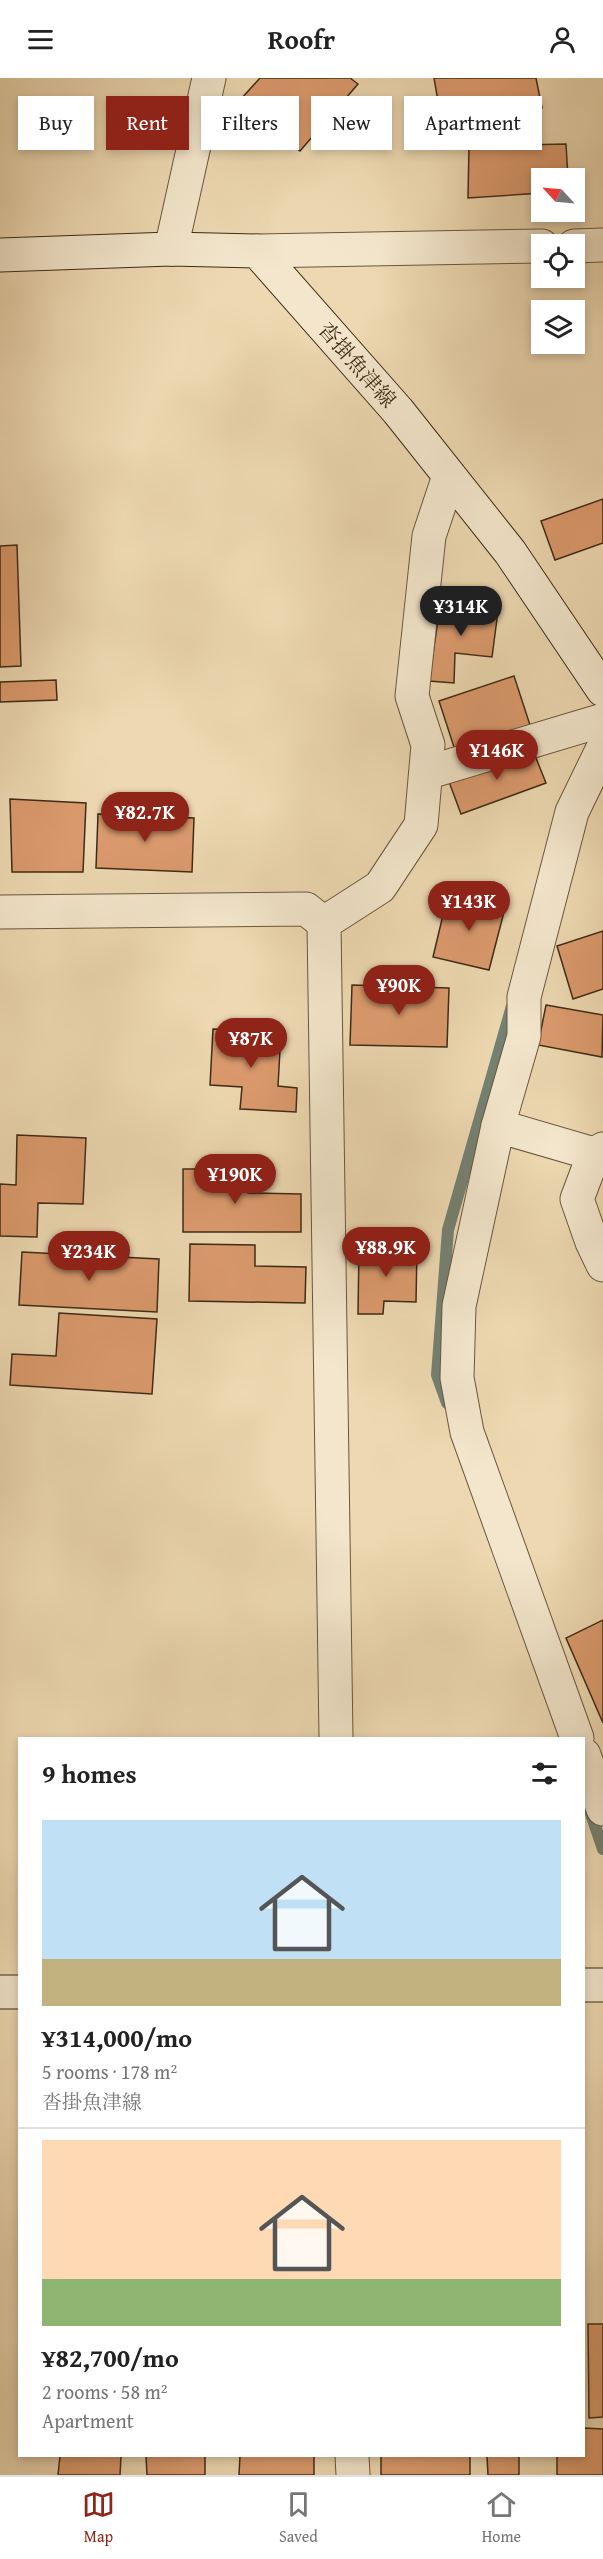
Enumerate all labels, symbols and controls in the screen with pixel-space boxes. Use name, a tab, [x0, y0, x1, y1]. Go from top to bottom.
text: Roofr	[268, 19, 335, 59]
icon: menu	[24, 23, 57, 56]
icon: person	[546, 23, 579, 56]
chip: Buy	[18, 96, 94, 150]
chip: Rent	[106, 96, 189, 150]
chip: Filters	[201, 96, 299, 150]
chip: New	[311, 96, 392, 150]
chip: Apartment	[404, 96, 542, 150]
north arrow	[531, 168, 585, 222]
map controls	[531, 168, 585, 354]
button: locate	[531, 234, 585, 288]
button: layers	[531, 300, 585, 354]
street label: 沓掛魚津線	[311, 315, 404, 414]
pin: ¥314K	[419, 586, 503, 637]
text: ¥314K	[434, 591, 488, 620]
pin: ¥146K	[455, 730, 539, 781]
text: ¥146K	[470, 735, 524, 764]
pin: ¥82.7K	[96, 792, 194, 843]
text: ¥82.7K	[115, 797, 175, 826]
pin: ¥143K	[427, 881, 511, 932]
text: ¥143K	[442, 886, 496, 915]
pin: ¥90K	[363, 965, 435, 1016]
text: ¥90K	[377, 970, 421, 999]
pin: ¥87K	[215, 1018, 287, 1069]
text: ¥87K	[229, 1023, 273, 1052]
pin: ¥190K	[193, 1154, 277, 1205]
text: ¥190K	[208, 1159, 262, 1188]
pin: ¥88.9K	[337, 1227, 435, 1278]
pin: ¥234K	[47, 1231, 131, 1282]
text: ¥88.9K	[356, 1232, 416, 1261]
text: ¥234K	[62, 1236, 116, 1265]
text: 9 homes	[42, 1754, 137, 1793]
icon: filters	[528, 1757, 561, 1790]
icon: home	[248, 1859, 356, 1967]
text: ¥314,000/mo	[42, 2018, 192, 2057]
text: 5 rooms · 178 m²	[42, 2057, 177, 2086]
text: 沓掛魚津線	[42, 2087, 142, 2116]
icon: home	[248, 2179, 356, 2287]
text: ¥82,700/mo	[42, 2338, 179, 2377]
text: 2 rooms · 58 m²	[42, 2377, 168, 2406]
text: Apartment	[42, 2406, 134, 2435]
tab: Map	[82, 2488, 115, 2548]
tab: Saved	[279, 2488, 318, 2548]
tab: Home	[482, 2488, 521, 2548]

